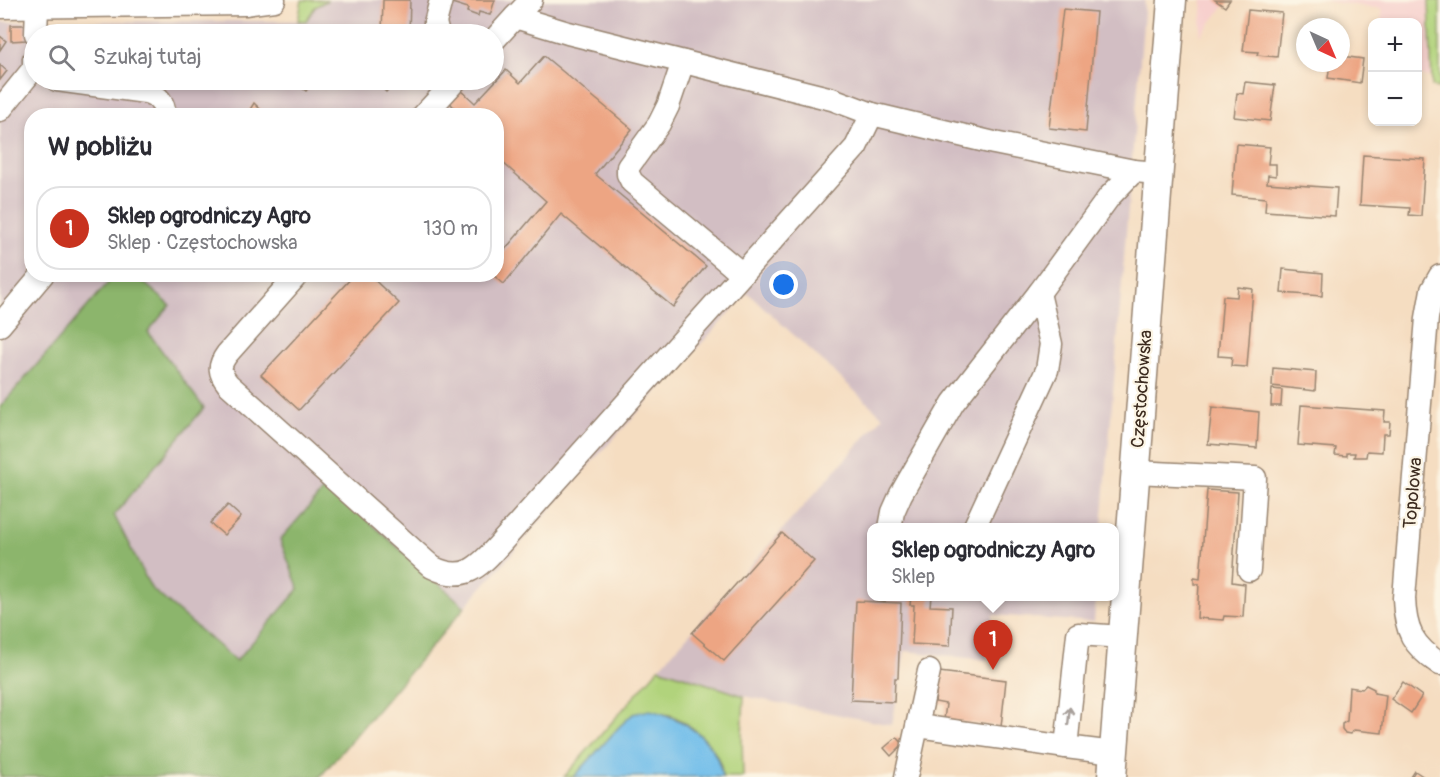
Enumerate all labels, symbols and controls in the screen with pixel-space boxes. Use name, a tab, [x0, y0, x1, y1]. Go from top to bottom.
north arrow	[1296, 18, 1350, 72]
map controls	[1368, 18, 1422, 126]
button: +	[1368, 18, 1422, 72]
search box	[24, 24, 504, 90]
icon: search	[45, 41, 78, 74]
text: Szukaj tutaj	[93, 43, 202, 71]
button: −	[1368, 72, 1422, 126]
text: W pobliżu	[48, 131, 152, 163]
text: Sklep ogrodniczy Agro	[107, 202, 311, 230]
text: 1	[66, 216, 73, 241]
text: 130 m	[423, 216, 478, 241]
text: Sklep · Częstochowska	[107, 230, 298, 255]
your location	[769, 270, 798, 299]
street label: Częstochowska	[1126, 329, 1158, 449]
street label: Topolowa	[1398, 456, 1428, 530]
popup	[867, 523, 1119, 601]
text: Sklep ogrodniczy Agro	[891, 536, 1095, 564]
text: Sklep	[891, 564, 935, 589]
pin: 1	[974, 620, 1012, 670]
one-way arrow	[1064, 706, 1075, 726]

